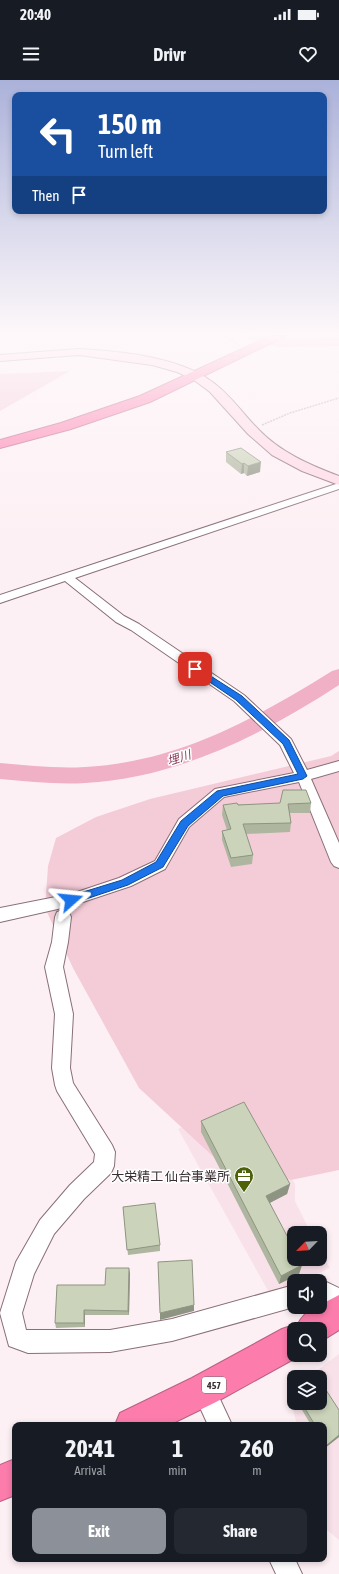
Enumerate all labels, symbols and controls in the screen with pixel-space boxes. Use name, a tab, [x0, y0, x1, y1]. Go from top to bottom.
text: 20:40	[20, 6, 51, 23]
icon: menu	[20, 43, 42, 65]
icon: heart	[297, 43, 319, 65]
text: Drivr	[153, 44, 186, 65]
icon: left	[32, 108, 84, 160]
text: 150 m	[98, 108, 161, 140]
text: Turn left	[98, 141, 153, 162]
icon: arrive	[68, 184, 90, 206]
text: Then	[32, 187, 60, 204]
pin	[178, 652, 212, 686]
icon: arrive	[184, 658, 206, 680]
water label: 埋川	[165, 747, 194, 768]
position arrow	[50, 879, 92, 921]
office icon: 大栄精工 仙台事業所	[233, 1165, 255, 1193]
place label: 大栄精工 仙台事業所	[111, 1169, 230, 1184]
north arrow	[287, 1226, 327, 1266]
map controls	[287, 1226, 327, 1410]
button: sound	[287, 1274, 327, 1314]
button: search	[287, 1322, 327, 1362]
button: layers	[287, 1370, 327, 1410]
road number: 457	[202, 1377, 226, 1393]
text: 20:41	[65, 1435, 115, 1462]
text: 1	[172, 1435, 183, 1462]
text: 260	[240, 1435, 274, 1462]
text: Arrival	[74, 1463, 106, 1478]
text: min	[168, 1463, 187, 1478]
text: m	[252, 1463, 262, 1478]
button: Exit	[32, 1508, 166, 1554]
button: Share	[174, 1508, 307, 1554]

